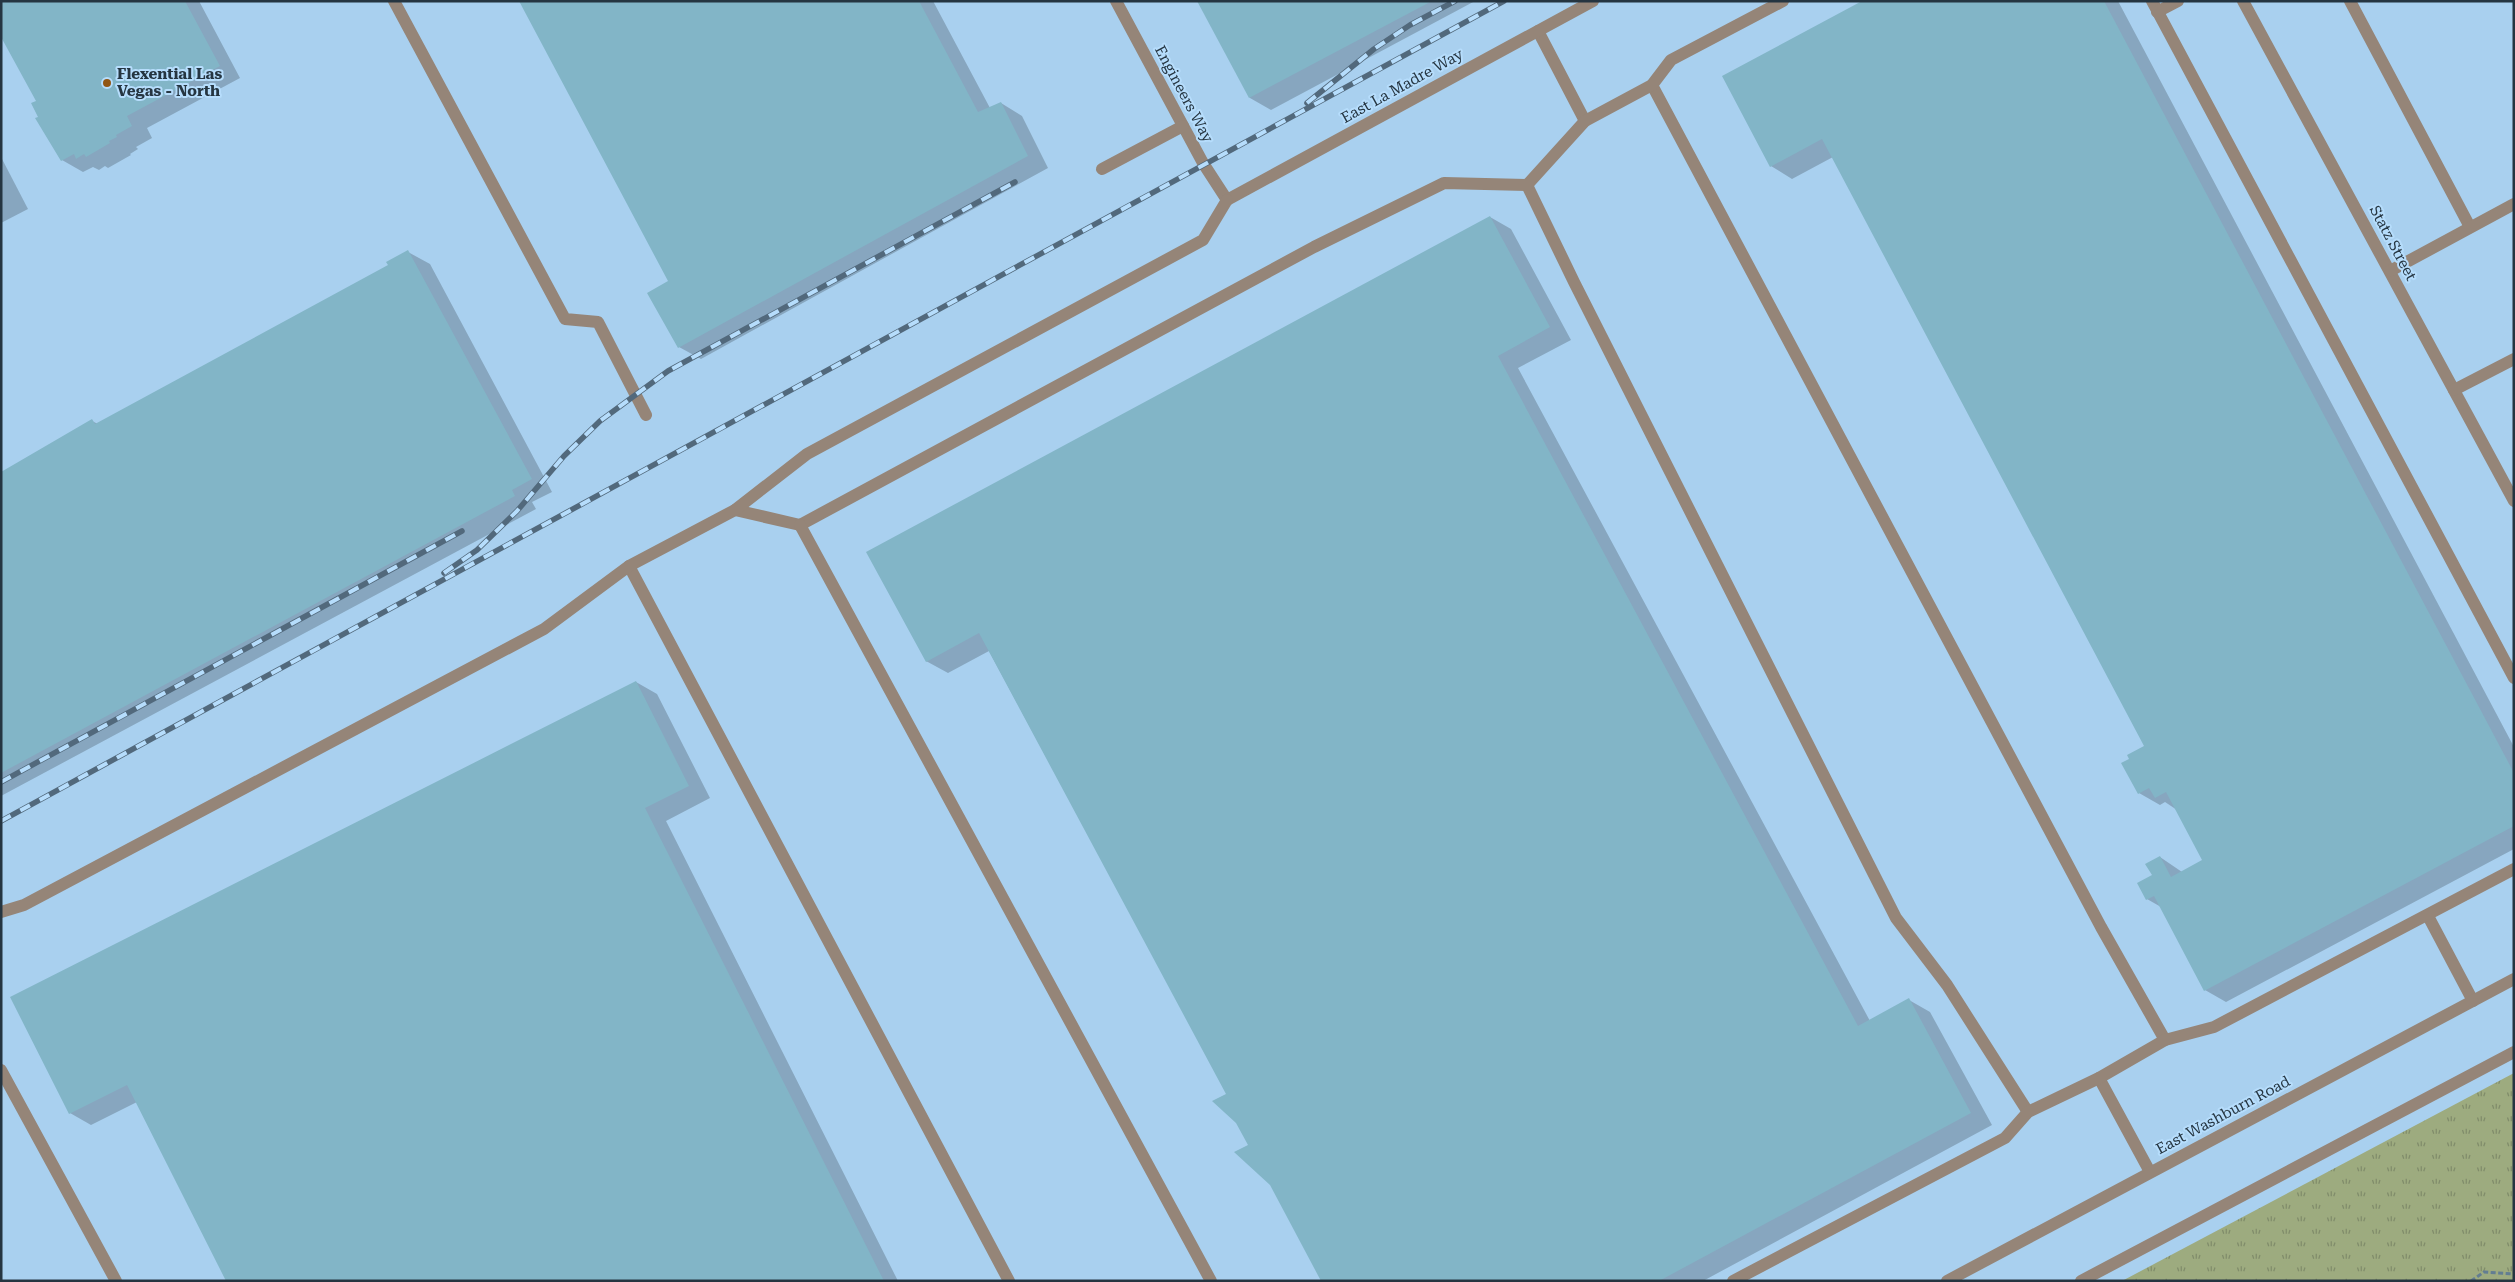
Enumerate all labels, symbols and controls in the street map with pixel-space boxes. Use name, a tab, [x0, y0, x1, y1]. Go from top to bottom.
street label: Engineers Way	[1151, 42, 1217, 146]
street label: East La Madre Way	[1338, 45, 1466, 127]
place label: Flexential Las Vegas - North	[117, 65, 223, 100]
marker: Flexential Las Vegas - North	[101, 77, 113, 89]
street label: Statz Street	[2366, 202, 2420, 284]
street label: East Washburn Road	[2153, 1072, 2293, 1158]

